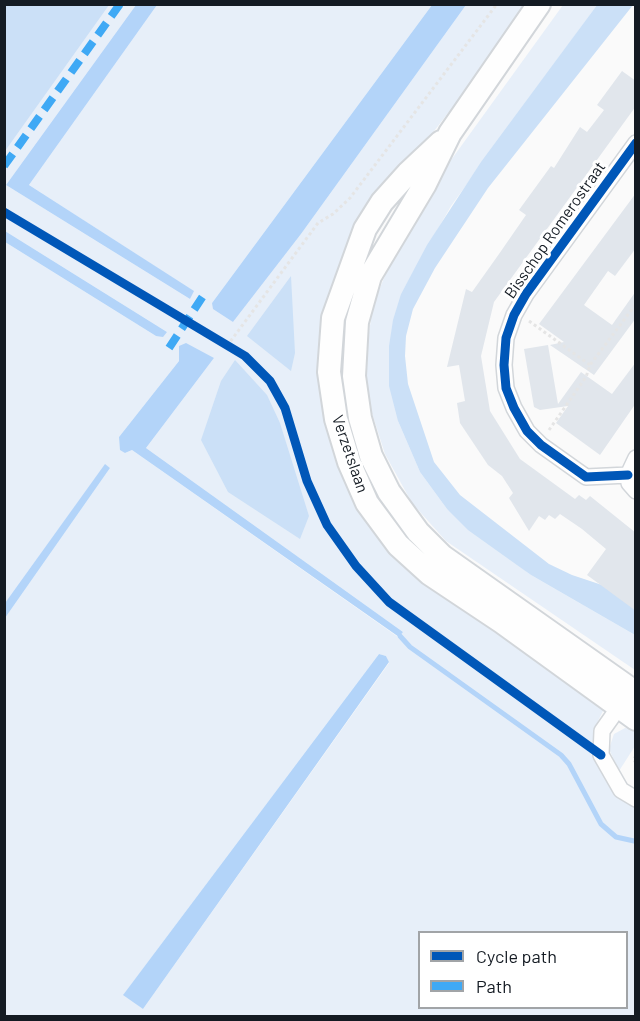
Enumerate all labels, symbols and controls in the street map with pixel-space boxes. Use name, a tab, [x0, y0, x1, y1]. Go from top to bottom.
street label: Bisschop Romerostraat	[500, 158, 610, 302]
street label: Verzetslaan	[328, 413, 372, 495]
legend	[418, 931, 628, 1009]
text: Cycle path	[476, 945, 557, 967]
text: Path	[476, 975, 512, 997]

